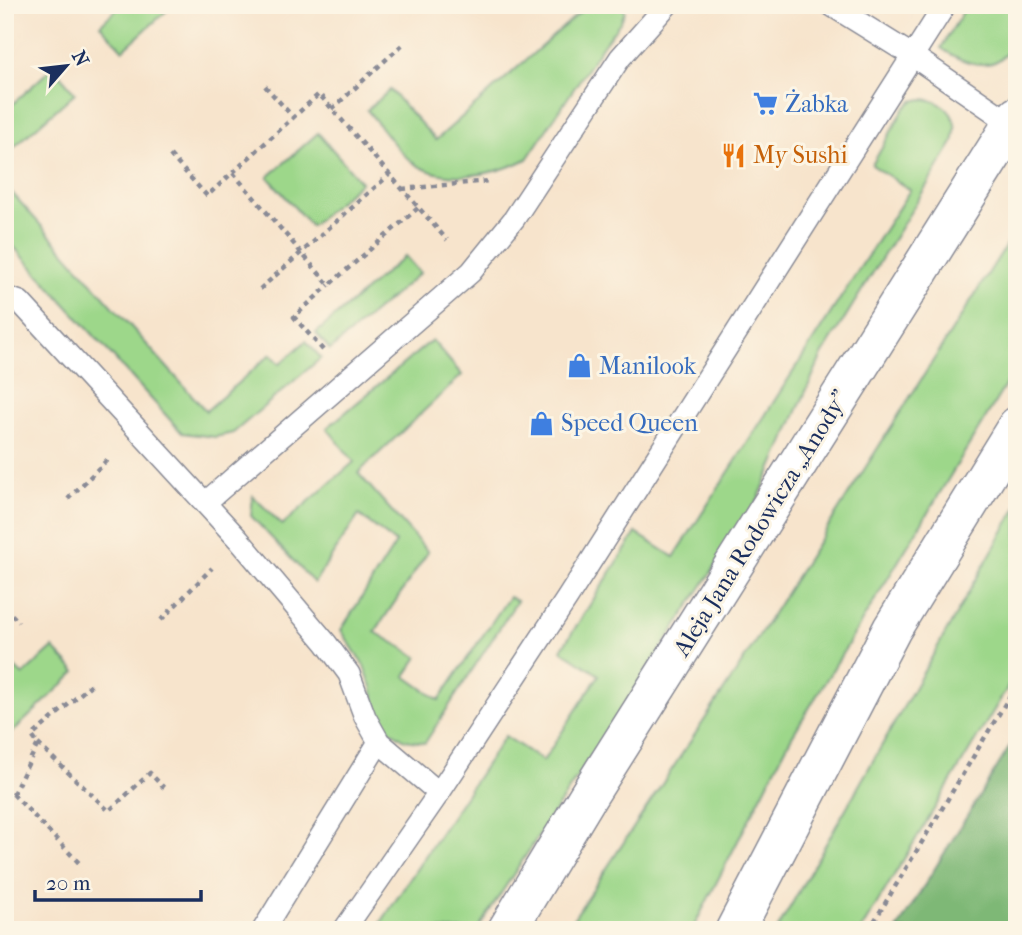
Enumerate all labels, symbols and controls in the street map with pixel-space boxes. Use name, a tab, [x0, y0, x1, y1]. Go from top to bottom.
north arrow	[32, 32, 102, 102]
text: N	[67, 47, 93, 71]
place label: Żabka	[785, 89, 849, 118]
supermarket icon: Żabka	[751, 90, 779, 118]
restaurant icon: My Sushi	[719, 141, 747, 169]
place label: My Sushi	[753, 141, 848, 169]
shop icon: Manilook	[565, 352, 593, 380]
place label: Manilook	[599, 352, 697, 380]
street label: Aleja Jana Rodowicza „Anody”	[667, 385, 855, 662]
shop icon: Speed Queen	[527, 409, 555, 437]
place label: Speed Queen	[561, 409, 698, 437]
scale bar	[35, 858, 201, 902]
text: 20 m	[46, 871, 91, 895]

